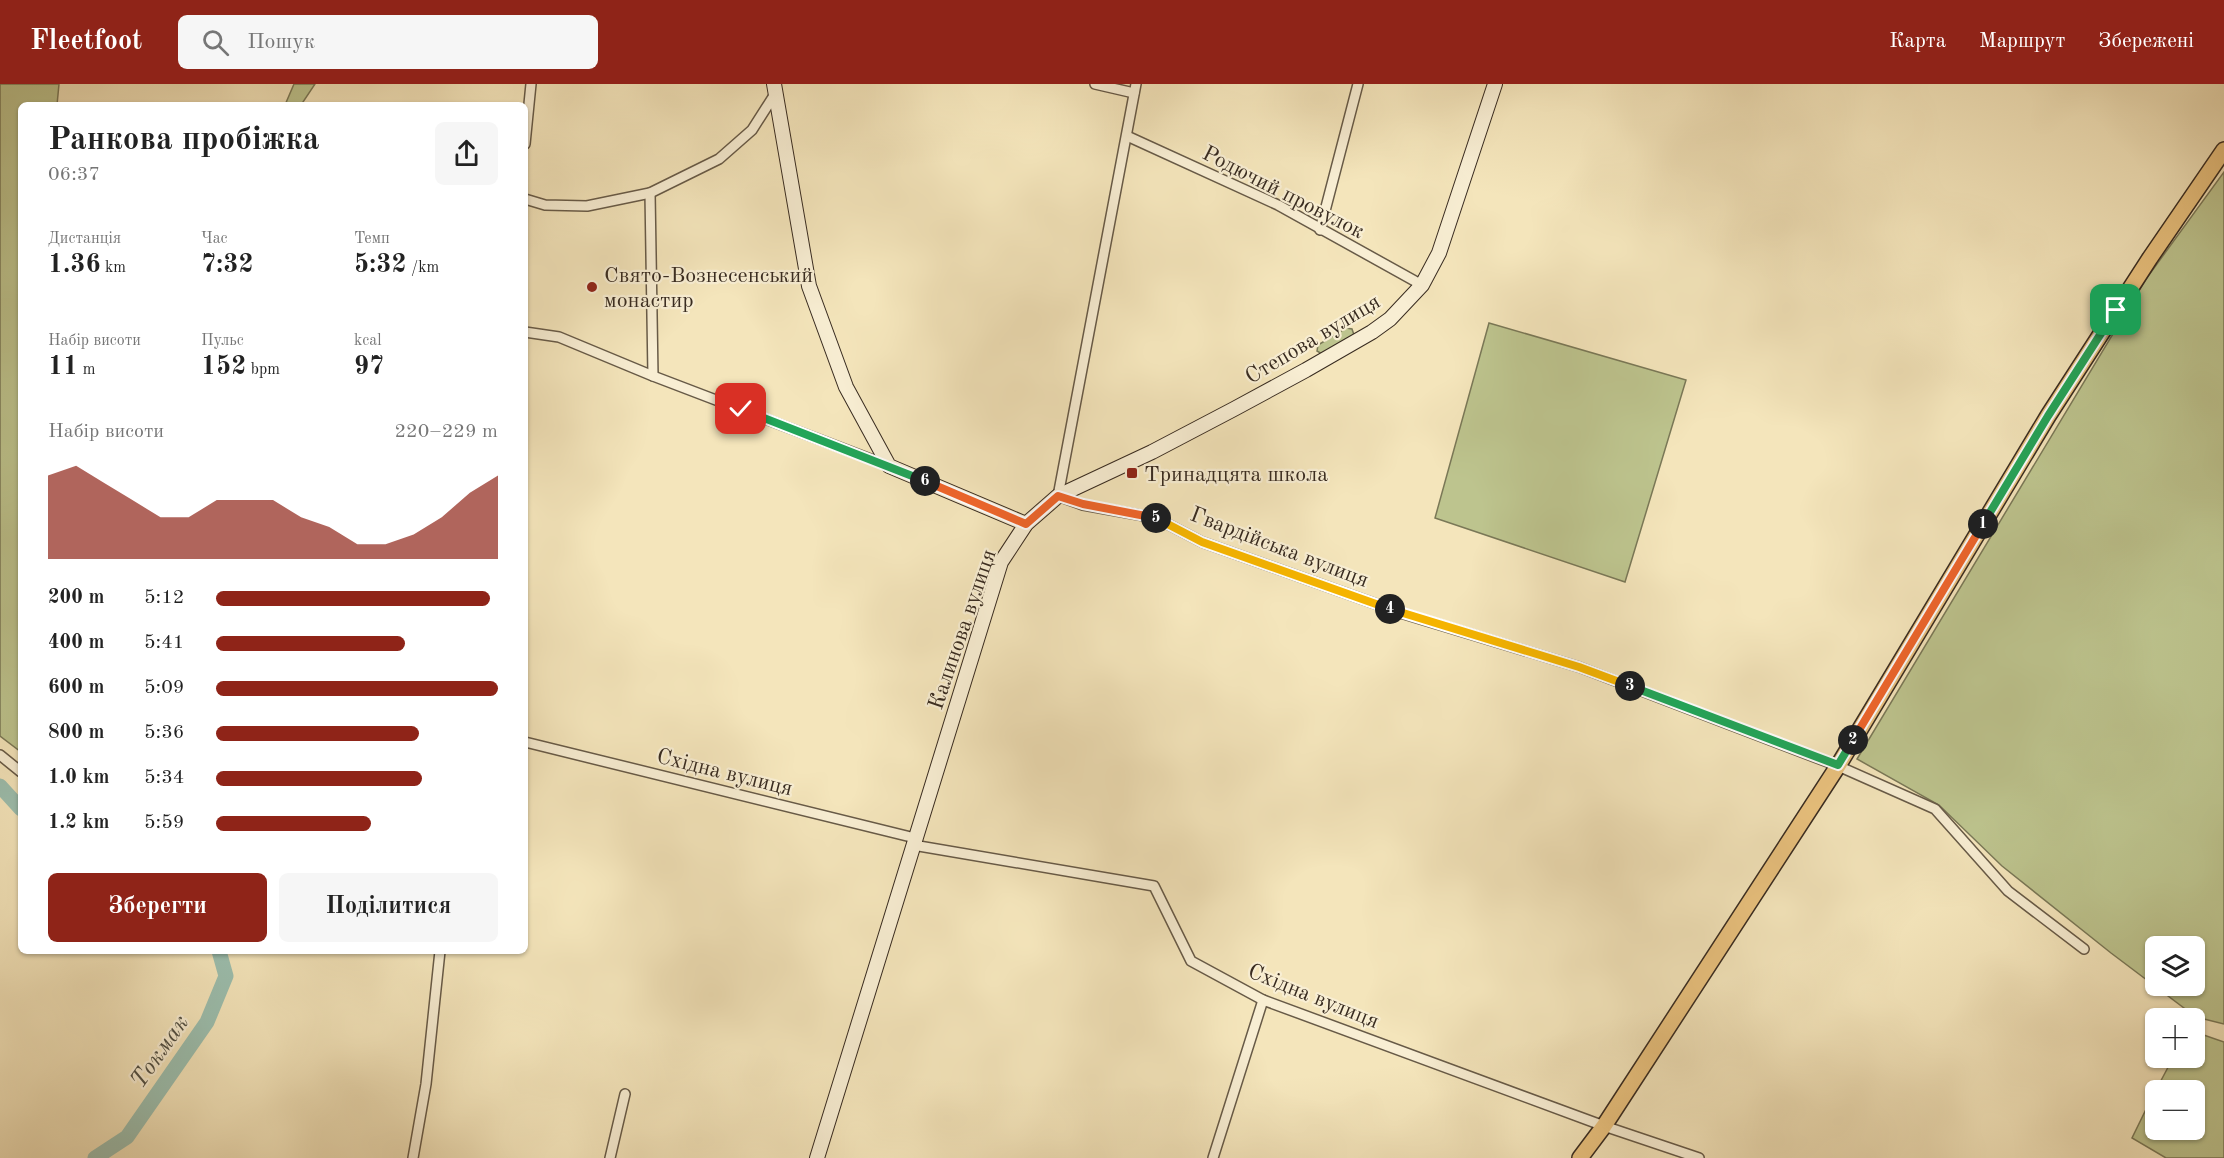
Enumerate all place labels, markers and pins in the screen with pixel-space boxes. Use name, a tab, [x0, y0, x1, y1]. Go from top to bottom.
place label: Cвято-Вознесенський монастир	[604, 265, 813, 312]
marker: Cвято-Вознесенський монастир	[585, 280, 599, 294]
pin	[2090, 284, 2141, 335]
pin	[715, 383, 766, 434]
place label: Тринадцята школа	[1144, 464, 1328, 486]
pin: 6	[910, 466, 940, 496]
marker: Тринадцята школа	[1125, 466, 1139, 480]
pin: 5	[1141, 503, 1171, 533]
pin: 1	[1968, 509, 1998, 539]
pin: 4	[1375, 594, 1405, 624]
pin: 3	[1615, 671, 1645, 701]
pin: 2	[1838, 725, 1868, 755]

